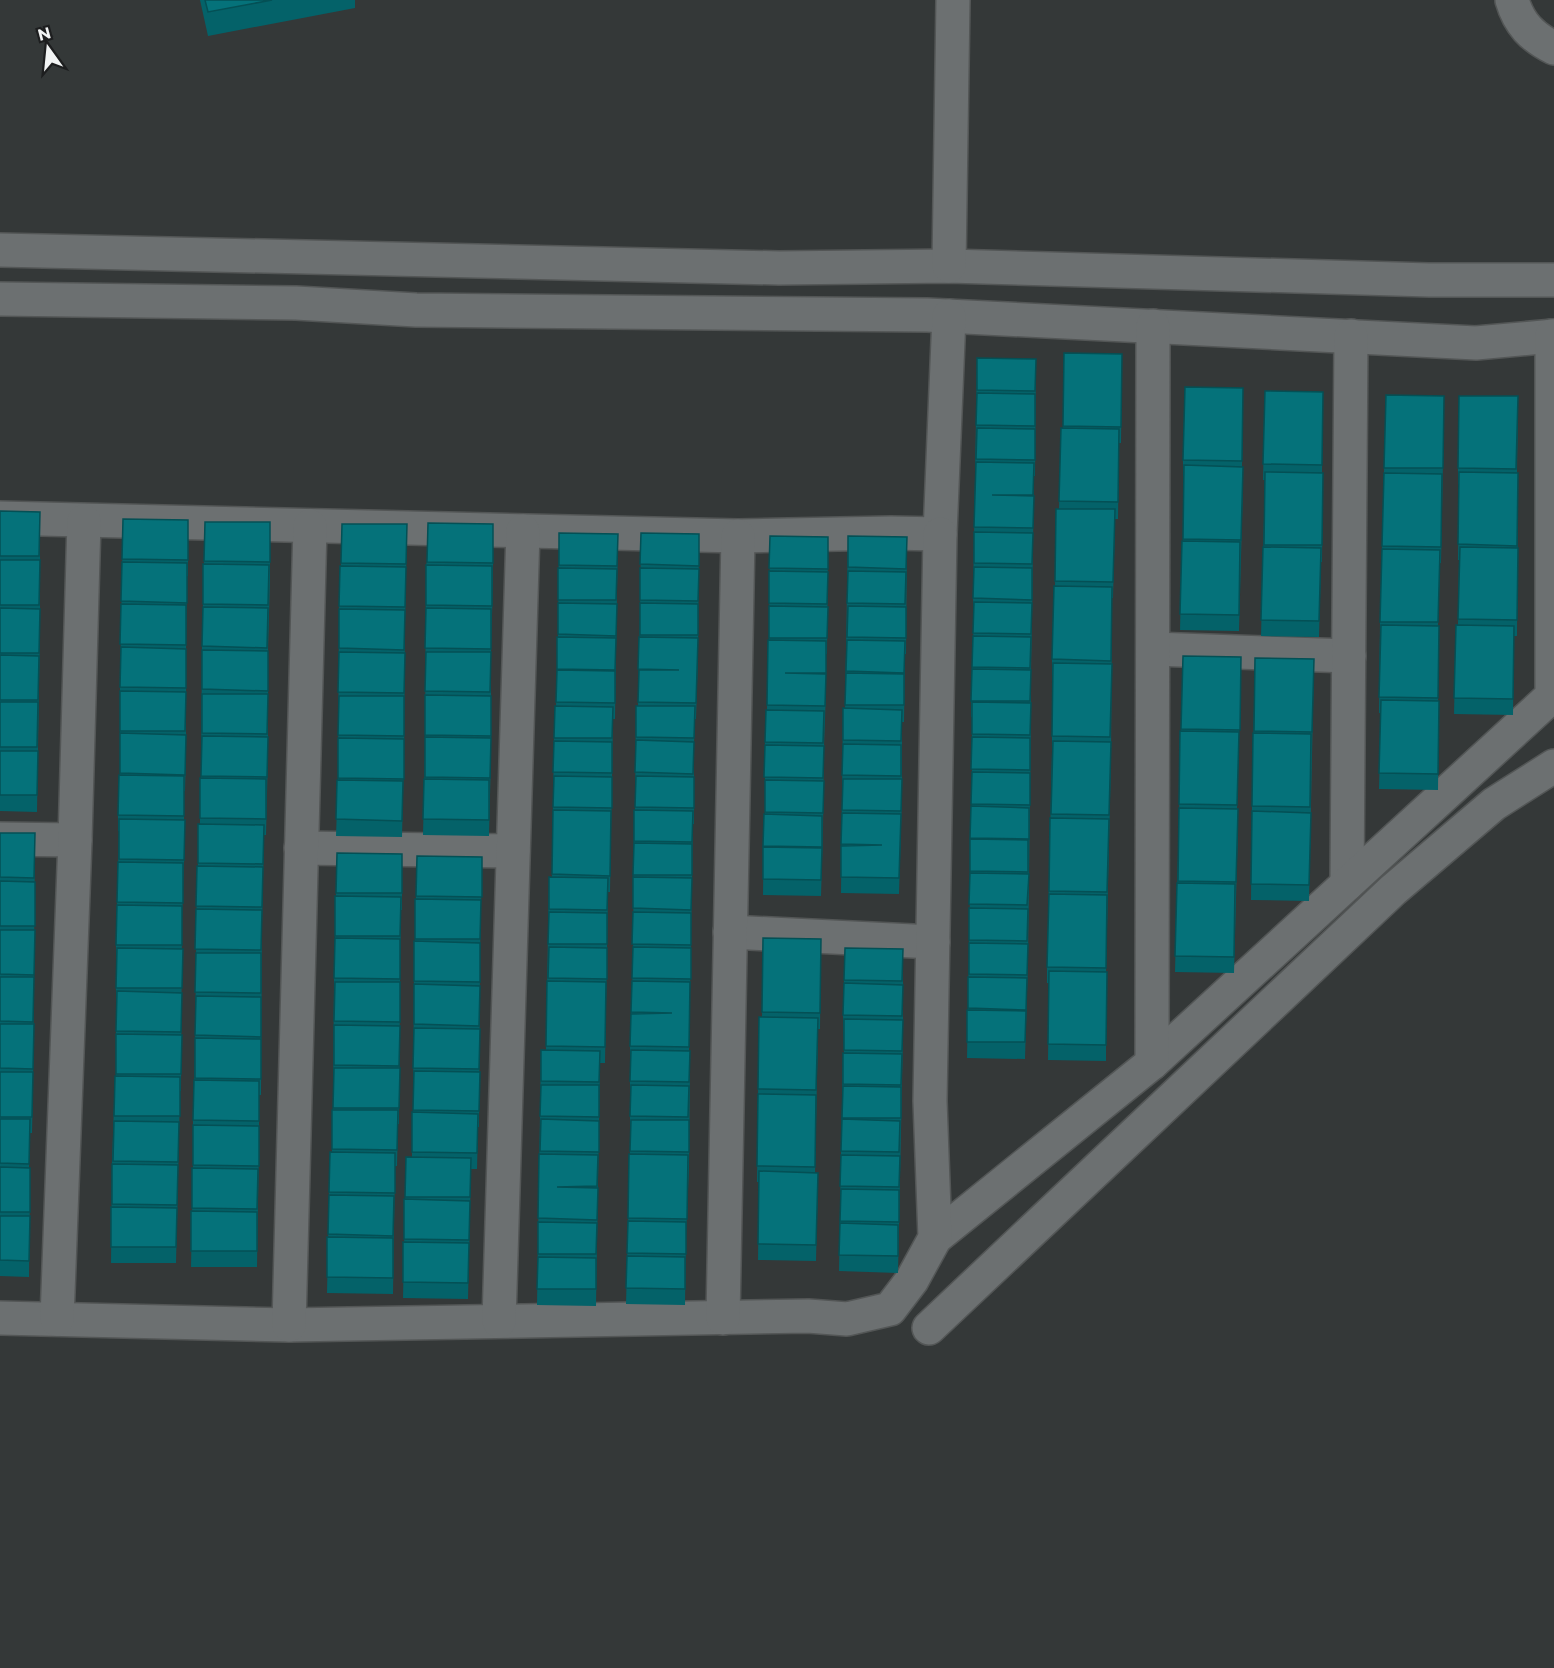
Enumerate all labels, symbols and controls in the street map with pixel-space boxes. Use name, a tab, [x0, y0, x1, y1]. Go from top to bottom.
north arrow	[18, 18, 78, 78]
text: N	[36, 23, 53, 45]

